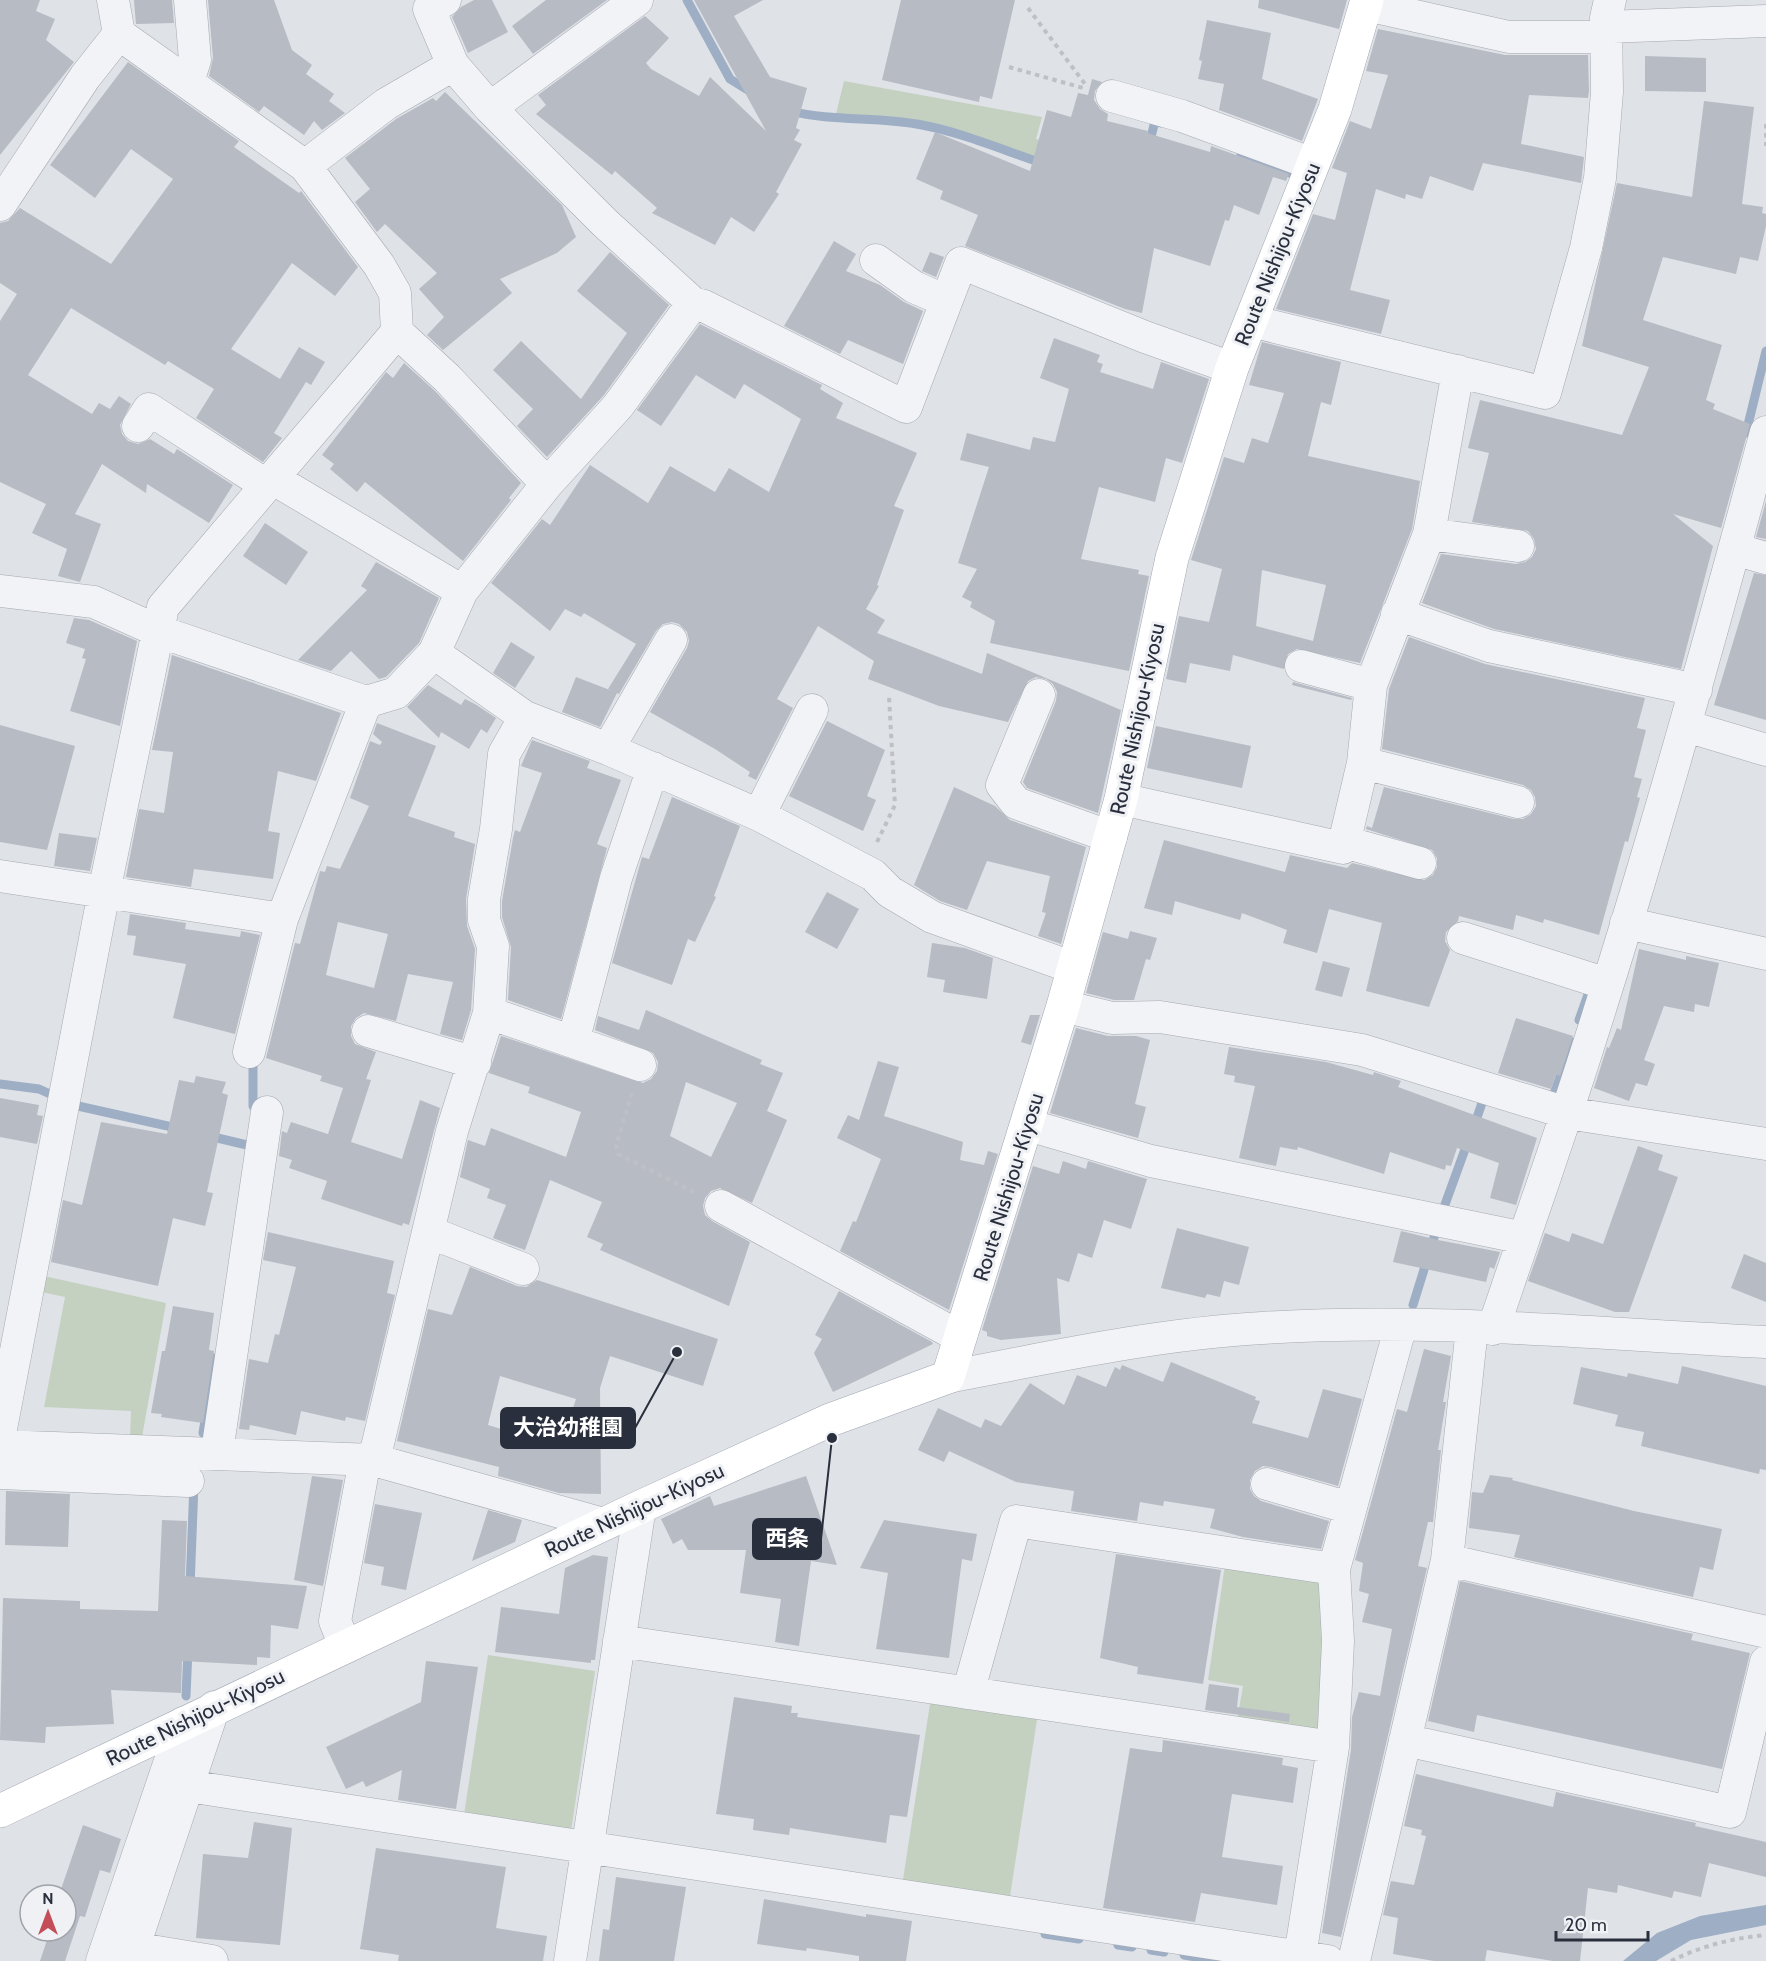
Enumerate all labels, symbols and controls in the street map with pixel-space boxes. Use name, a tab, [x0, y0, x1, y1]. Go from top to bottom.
street label: Route Nishijou-Kiyosu	[1229, 159, 1326, 350]
street label: Route Nishijou-Kiyosu	[1104, 621, 1171, 817]
street label: Route Nishijou-Kiyosu	[968, 1090, 1049, 1284]
callout: 大治幼稚園	[501, 1408, 635, 1448]
text: 大治幼稚園	[513, 1414, 623, 1441]
street label: Route Nishijou-Kiyosu	[540, 1457, 728, 1563]
callout: 西条	[753, 1519, 821, 1559]
text: 西条	[765, 1525, 809, 1552]
street label: Route Nishijou-Kiyosu	[102, 1663, 289, 1772]
north arrow	[18, 1883, 78, 1943]
text: N	[42, 1889, 54, 1908]
scale bar	[1556, 1904, 1648, 1942]
text: 20 m	[1565, 1914, 1607, 1936]

